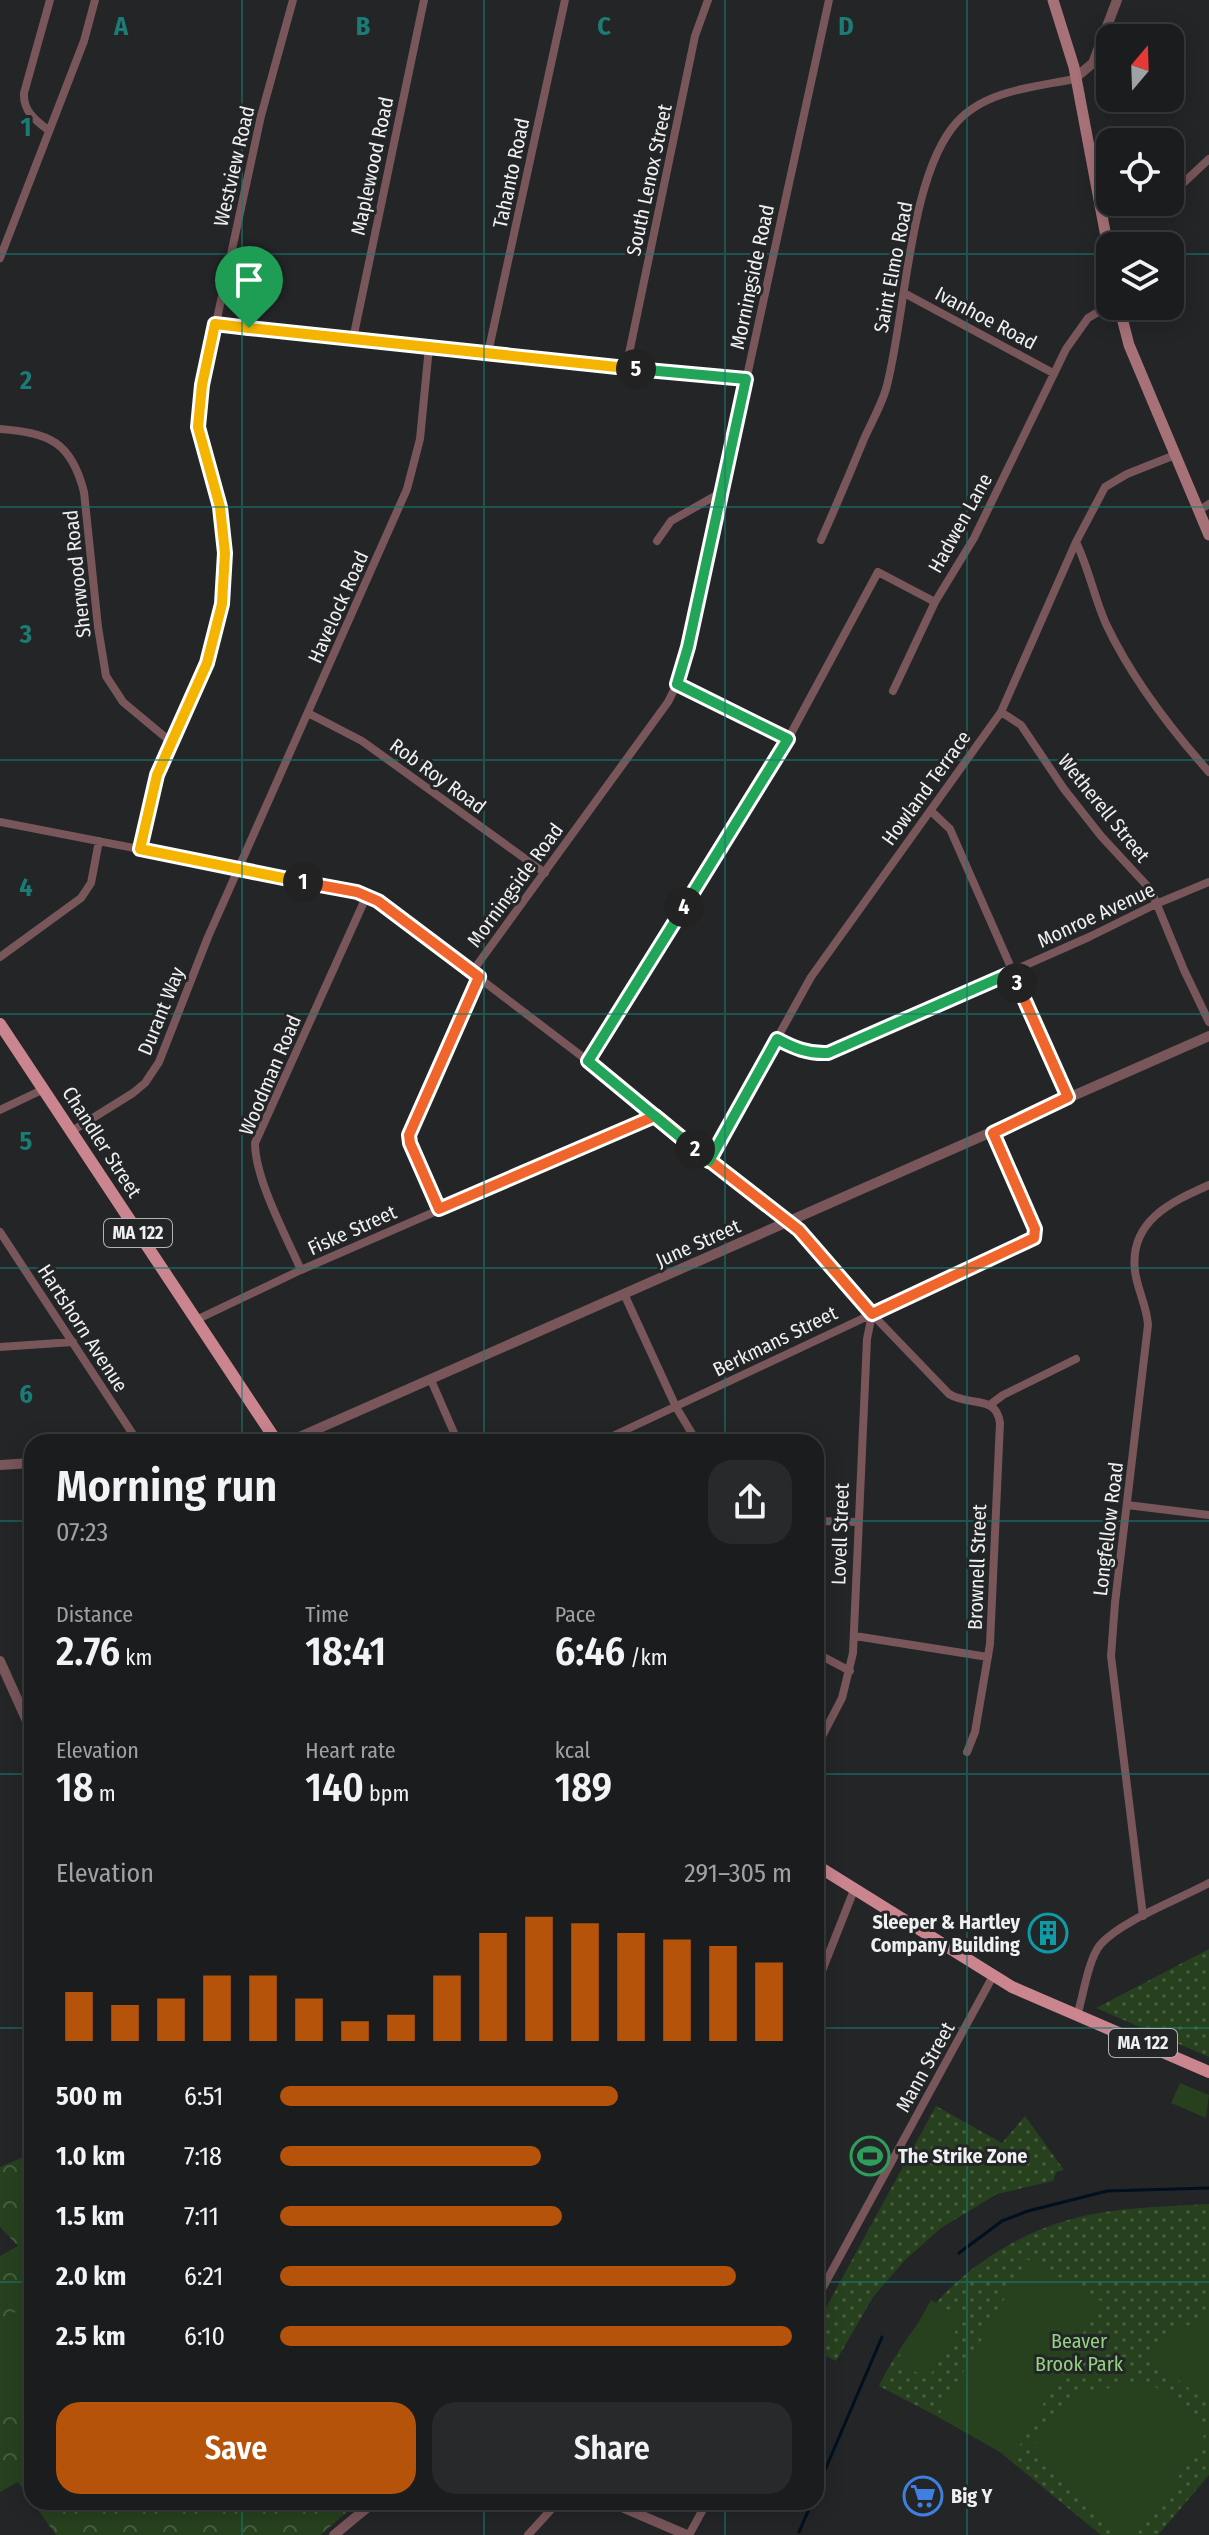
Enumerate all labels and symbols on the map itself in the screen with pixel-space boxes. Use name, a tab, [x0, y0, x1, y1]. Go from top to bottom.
text: A	[113, 11, 129, 42]
text: B	[356, 11, 371, 42]
text: C	[597, 11, 611, 42]
text: D	[838, 11, 854, 42]
north arrow	[1096, 24, 1184, 112]
street label: Maplewood Road	[346, 95, 398, 237]
street label: South Lenox Street	[621, 101, 677, 258]
street label: Westview Road	[208, 103, 260, 229]
text: 1	[21, 112, 32, 143]
street label: Tahanto Road	[488, 116, 534, 230]
street label: Saint Elmo Road	[869, 199, 917, 335]
street label: Morningside Road	[725, 202, 779, 352]
pin	[215, 246, 283, 328]
street label: Ivanhoe Road	[931, 281, 1041, 355]
pin: 5	[616, 349, 656, 389]
text: 2	[19, 365, 32, 396]
street label: Hadwen Lane	[923, 469, 997, 577]
street label: Sherwood Road	[58, 509, 96, 639]
street label: Havelock Road	[303, 547, 373, 667]
text: 3	[19, 619, 32, 650]
street label: Howland Terrace	[876, 726, 976, 850]
street label: Rob Roy Road	[385, 733, 491, 819]
street label: Wetherell Street	[1053, 749, 1155, 867]
street label: Morningside Road	[462, 818, 568, 952]
pin: 1	[283, 862, 323, 902]
text: 4	[19, 872, 33, 903]
street label: Monroe Avenue	[1033, 877, 1159, 953]
pin: 4	[664, 887, 704, 927]
street label: Durant Way	[132, 963, 190, 1059]
pin: 3	[997, 963, 1037, 1003]
street label: Woodman Road	[234, 1011, 306, 1139]
street label: Chandler Street	[57, 1082, 147, 1202]
text: 5	[20, 1126, 33, 1157]
pin: 2	[675, 1129, 715, 1169]
street label: Fiske Street	[304, 1200, 401, 1260]
street label: June Street	[652, 1214, 745, 1272]
road number: MA 122	[104, 1219, 172, 1247]
street label: Hartshorn Avenue	[33, 1260, 133, 1396]
street label: Berkmans Street	[709, 1300, 841, 1381]
text: 6	[19, 1379, 33, 1410]
street label: Longfellow Road	[1088, 1461, 1128, 1597]
street label: Lovell Street	[826, 1482, 854, 1585]
street label: Brownell Street	[963, 1503, 991, 1630]
place label: Sleeper & Hartley Company Building	[871, 1910, 1020, 1957]
building icon: Sleeper & Hartley Company Building	[1027, 1912, 1069, 1954]
street label: Mann Street	[891, 2017, 960, 2116]
road number: MA 122	[1109, 2029, 1177, 2057]
sports icon: The Strike Zone	[849, 2135, 891, 2177]
place label: The Strike Zone	[898, 2144, 1027, 2168]
park label: Beaver Brook Park	[1035, 2329, 1124, 2376]
supermarket icon: Big Y	[902, 2475, 944, 2517]
place label: Big Y	[951, 2484, 993, 2508]

